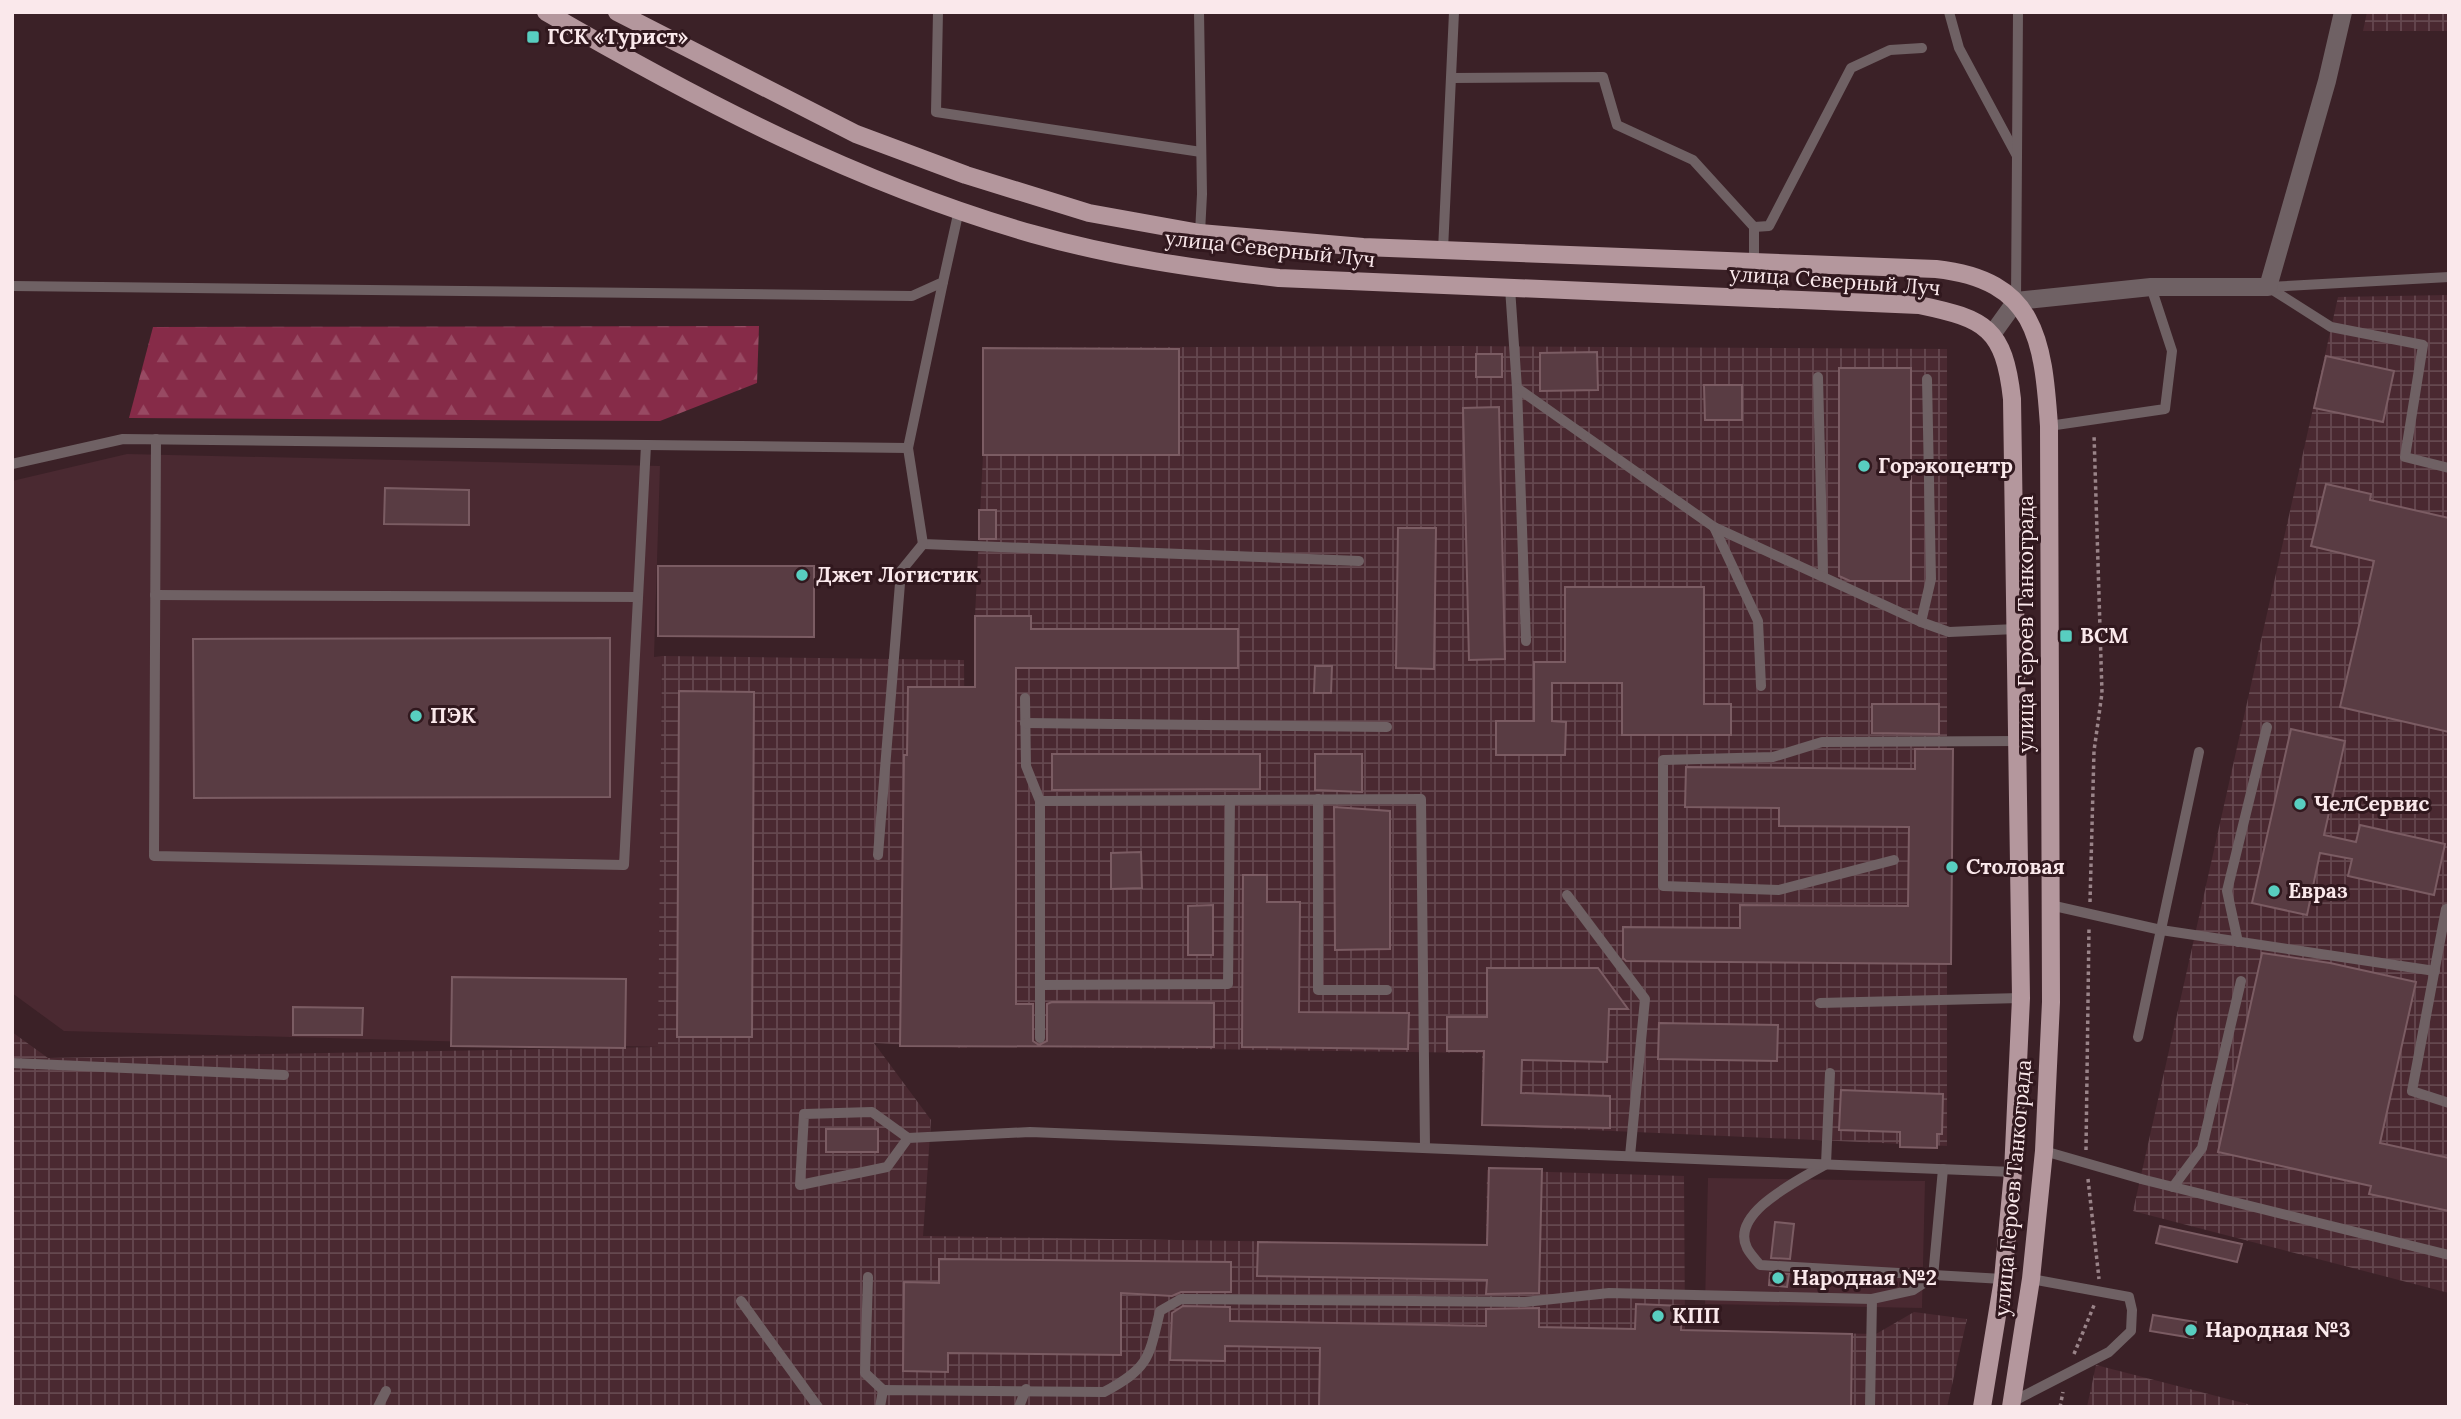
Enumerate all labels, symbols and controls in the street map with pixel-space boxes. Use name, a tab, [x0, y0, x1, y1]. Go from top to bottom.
place label: ГСК «Турист»	[547, 23, 688, 50]
marker: ГСК «Турист»	[525, 29, 541, 45]
street label: улица Северный Луч	[1164, 224, 1377, 273]
street label: улица Северный Луч	[1729, 260, 1941, 301]
place label: Горэкоцентр	[1878, 452, 2013, 479]
marker: Горэкоцентр	[1856, 458, 1872, 474]
street label: улица Героев Танкограда	[2012, 495, 2039, 753]
place label: Джет Логистик	[816, 561, 979, 588]
marker: Джет Логистик	[794, 567, 810, 583]
place label: ВСМ	[2080, 622, 2129, 649]
marker: ВСМ	[2058, 628, 2074, 644]
place label: ПЭК	[430, 702, 476, 729]
marker: ПЭК	[408, 708, 424, 724]
place label: ЧелСервис	[2314, 790, 2429, 817]
marker: ЧелСервис	[2292, 796, 2308, 812]
place label: Столовая	[1966, 853, 2065, 880]
marker: Столовая	[1944, 859, 1960, 875]
place label: Евраз	[2288, 877, 2348, 904]
marker: Евраз	[2266, 883, 2282, 899]
street label: улица Героев Танкограда	[1988, 1058, 2037, 1317]
place label: Народная №2	[1792, 1264, 1937, 1291]
marker: Народная №2	[1770, 1270, 1786, 1286]
place label: КПП	[1672, 1302, 1720, 1329]
marker: КПП	[1650, 1308, 1666, 1324]
place label: Народная №3	[2205, 1316, 2351, 1343]
marker: Народная №3	[2183, 1322, 2199, 1338]

